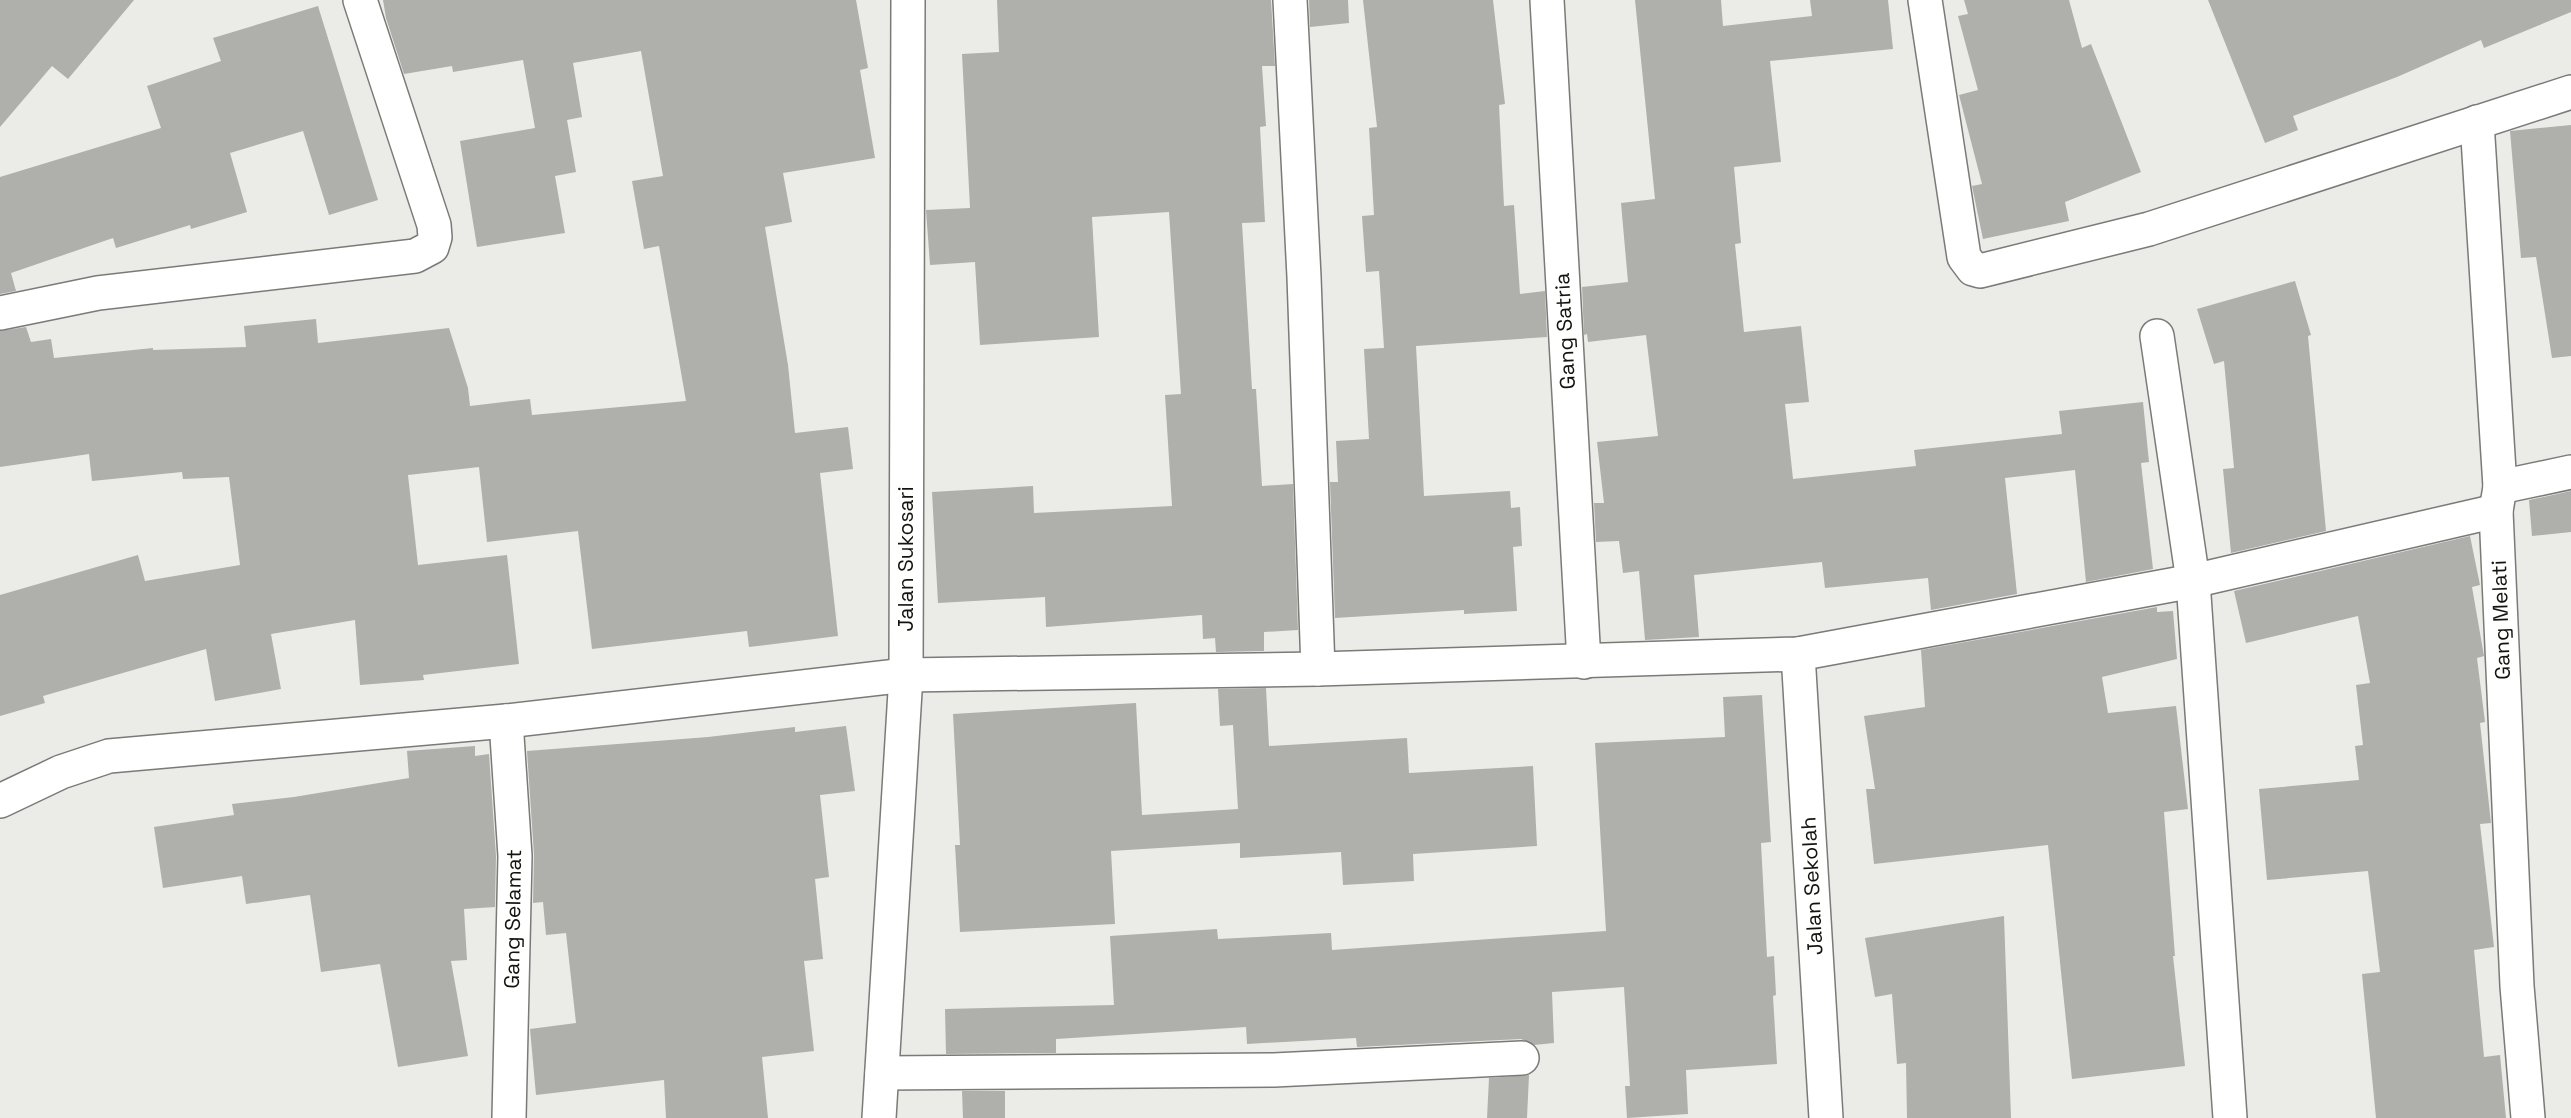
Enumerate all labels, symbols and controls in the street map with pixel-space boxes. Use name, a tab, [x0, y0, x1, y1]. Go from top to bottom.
street label: Gang Satria	[1548, 272, 1581, 390]
street label: Jalan Sukosari	[892, 486, 919, 632]
street label: Gang Melati	[2485, 560, 2516, 680]
street label: Jalan Sekolah	[1794, 816, 1829, 956]
street label: Gang Selamat	[498, 849, 527, 989]

